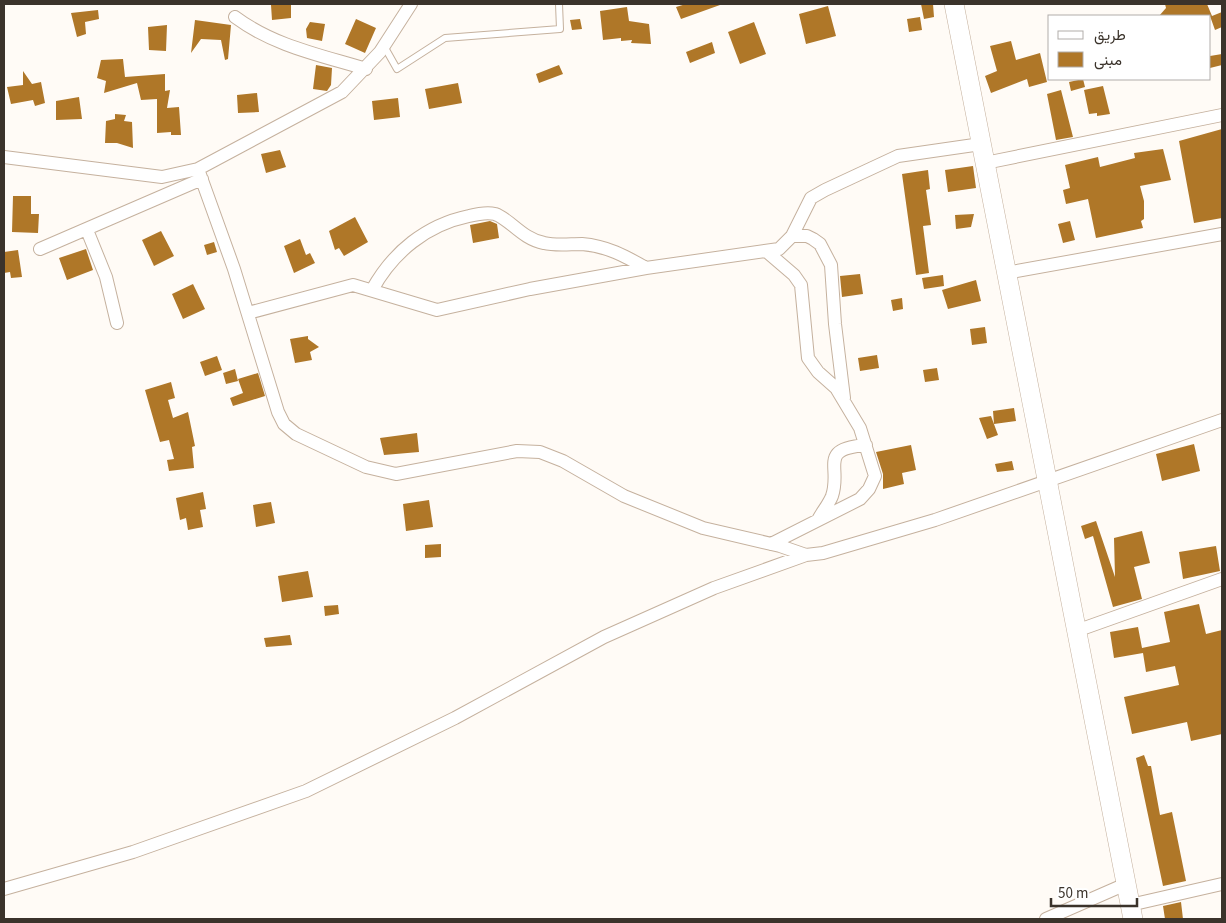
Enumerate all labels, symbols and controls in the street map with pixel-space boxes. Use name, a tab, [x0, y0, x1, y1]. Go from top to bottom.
legend	[1048, 15, 1211, 80]
text: طريق	[1094, 25, 1126, 46]
text: مبنى	[1094, 50, 1122, 71]
scale bar	[1051, 876, 1137, 908]
text: 50 m	[1058, 883, 1088, 904]

